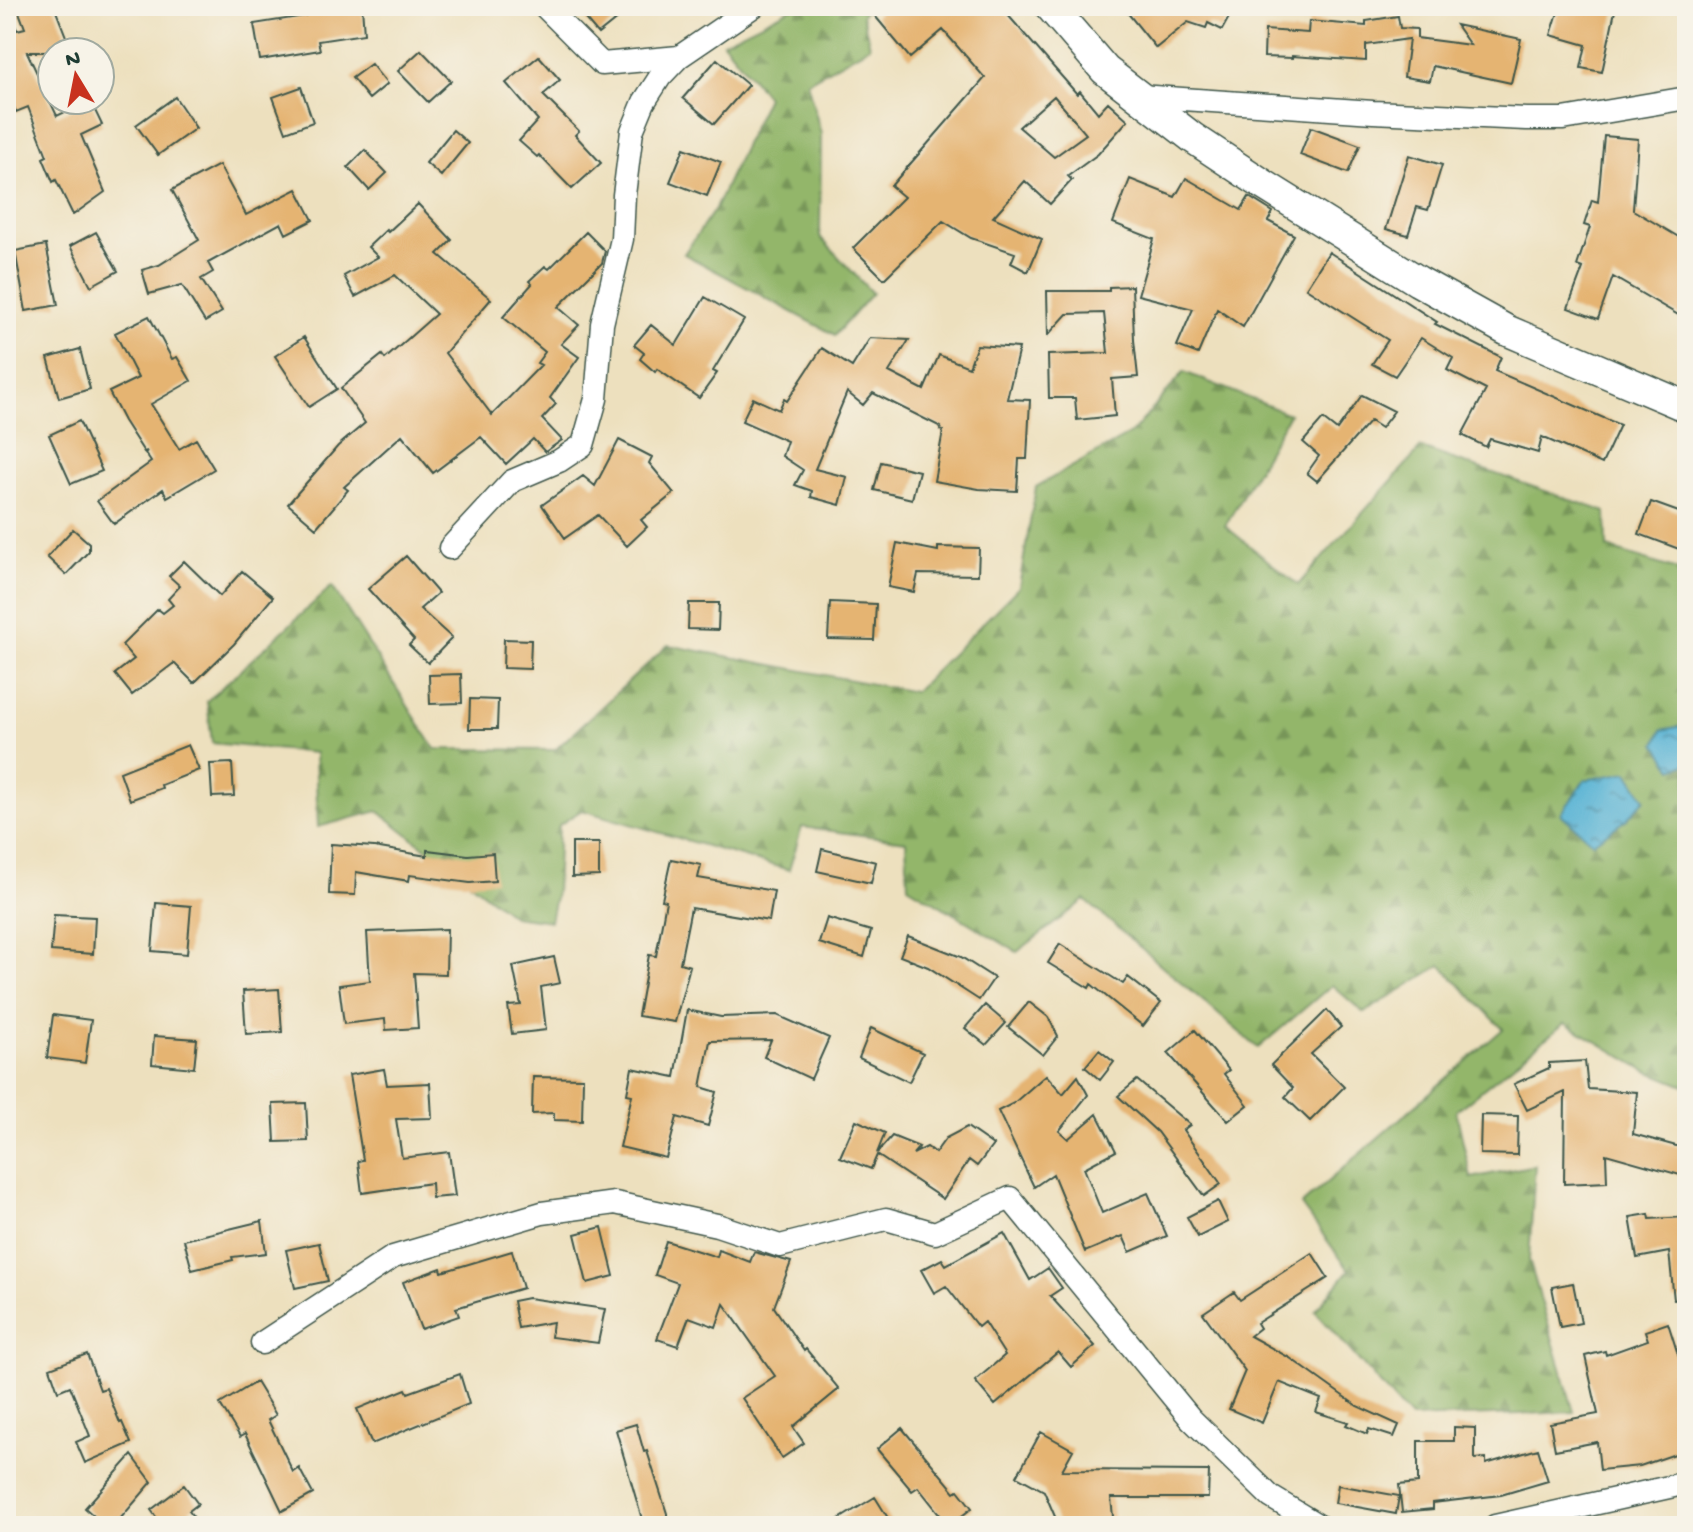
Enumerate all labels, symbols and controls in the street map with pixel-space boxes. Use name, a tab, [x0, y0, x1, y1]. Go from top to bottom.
north arrow	[36, 36, 116, 116]
text: N	[64, 46, 83, 74]

